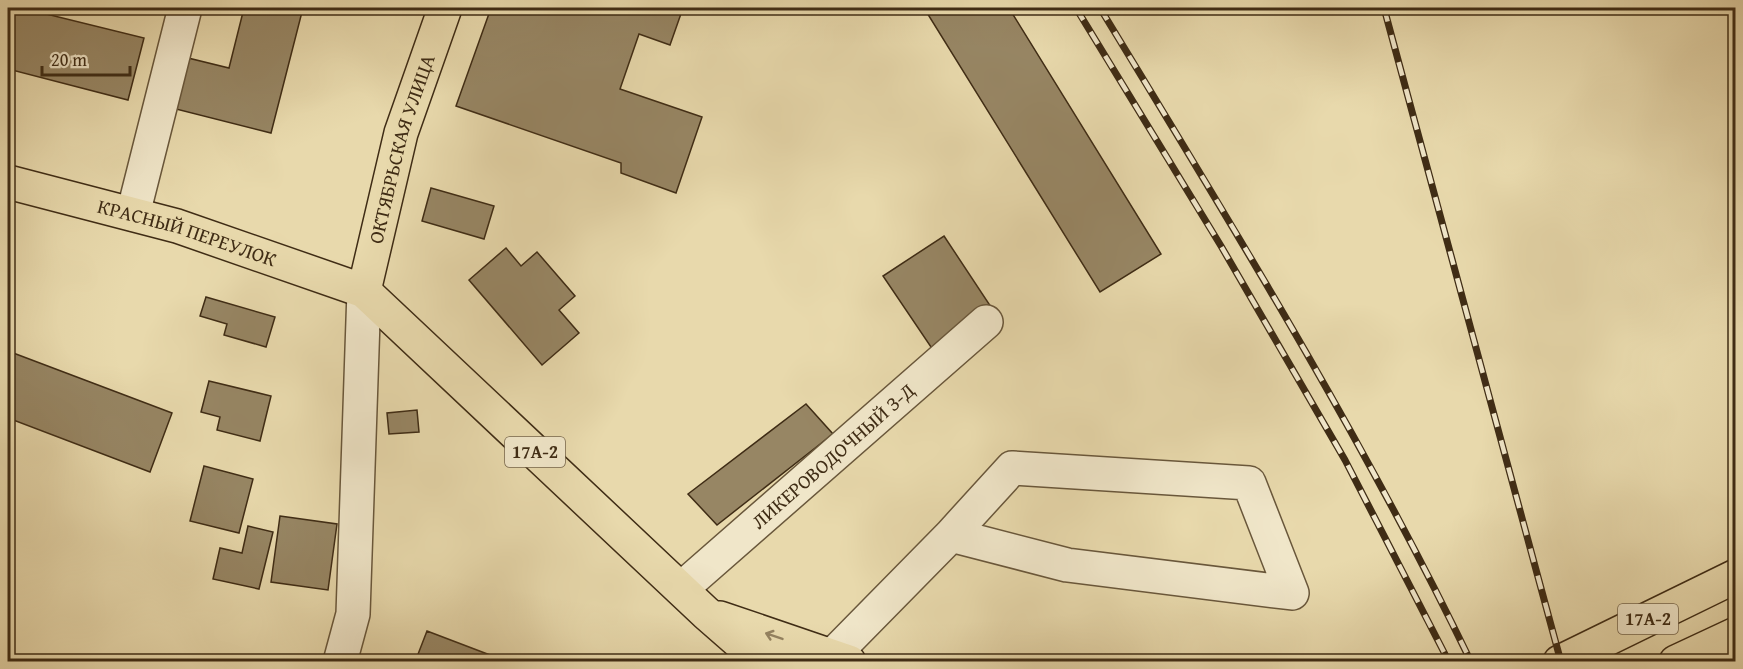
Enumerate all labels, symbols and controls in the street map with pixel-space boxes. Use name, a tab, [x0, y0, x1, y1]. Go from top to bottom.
scale bar	[42, 39, 130, 77]
text: 20 m	[51, 46, 87, 73]
street label: ОКТЯБРЬСКАЯ УЛИЦА	[361, 50, 442, 246]
street label: КРАСНЫЙ ПЕРЕУЛОК	[94, 191, 281, 274]
street label: ЛИКЕРОВОДОЧНЫЙ З-Д	[745, 376, 921, 535]
road number: 17А-2	[505, 437, 565, 467]
road number: 17А-2	[1618, 604, 1678, 634]
one-way arrow	[765, 629, 784, 640]

